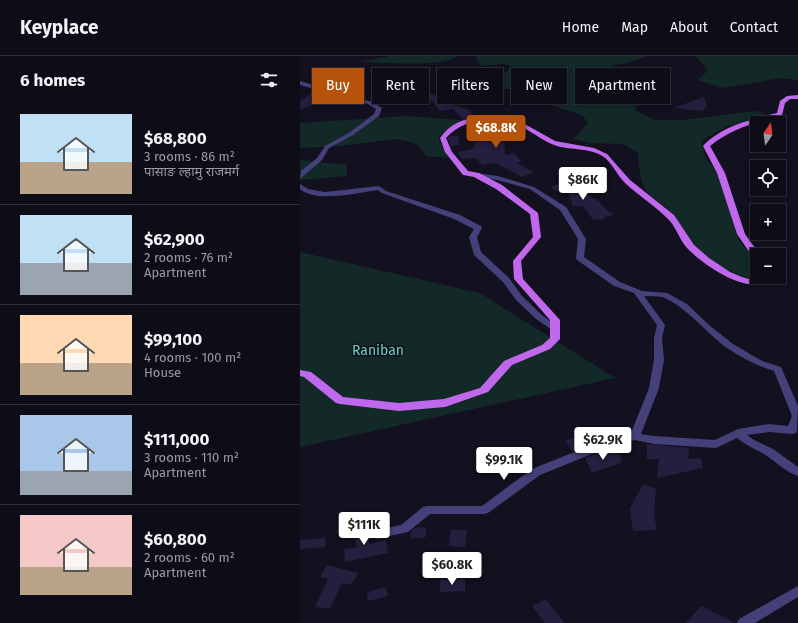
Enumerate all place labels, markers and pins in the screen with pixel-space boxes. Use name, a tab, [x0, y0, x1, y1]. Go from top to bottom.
pin: $68.8K	[463, 115, 529, 149]
pin: $86K	[559, 167, 607, 201]
pin: $62.9K	[570, 427, 636, 461]
pin: $99.1K	[471, 447, 537, 481]
pin: $111K	[336, 512, 392, 546]
pin: $60.8K	[419, 552, 485, 586]

